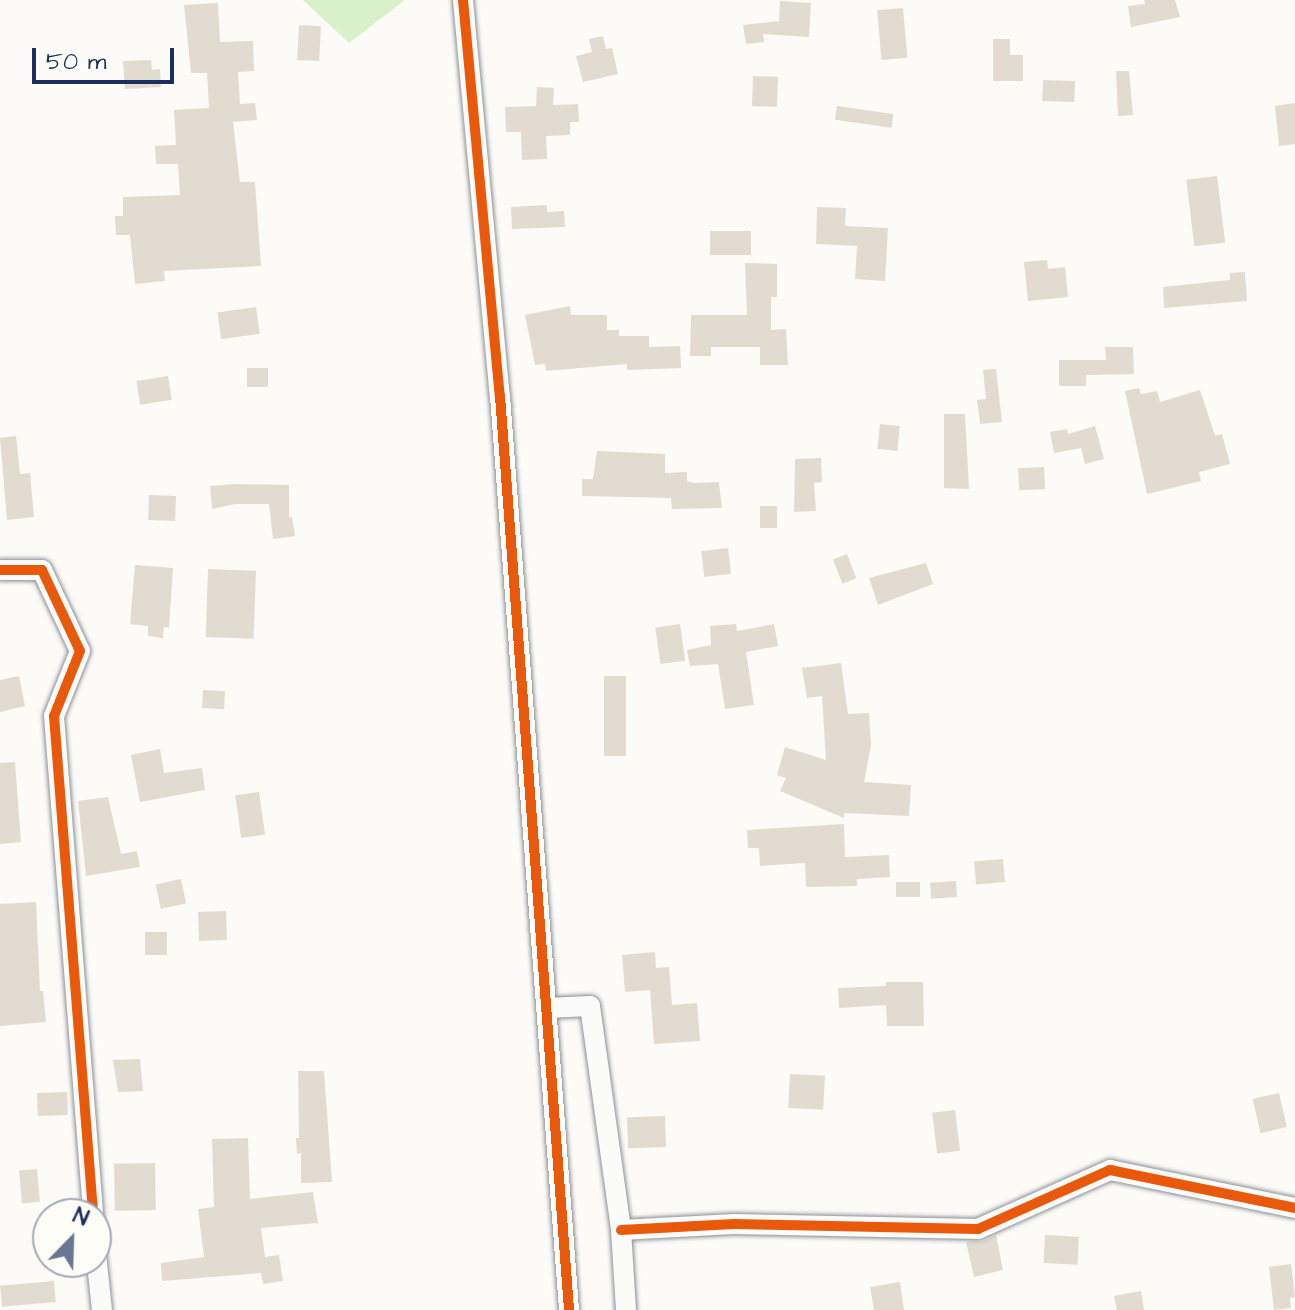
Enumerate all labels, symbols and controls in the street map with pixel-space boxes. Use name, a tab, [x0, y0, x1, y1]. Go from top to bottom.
scale bar	[36, 32, 178, 82]
text: 50 m	[46, 45, 106, 79]
north arrow	[32, 1198, 112, 1278]
text: N	[68, 1200, 93, 1234]

